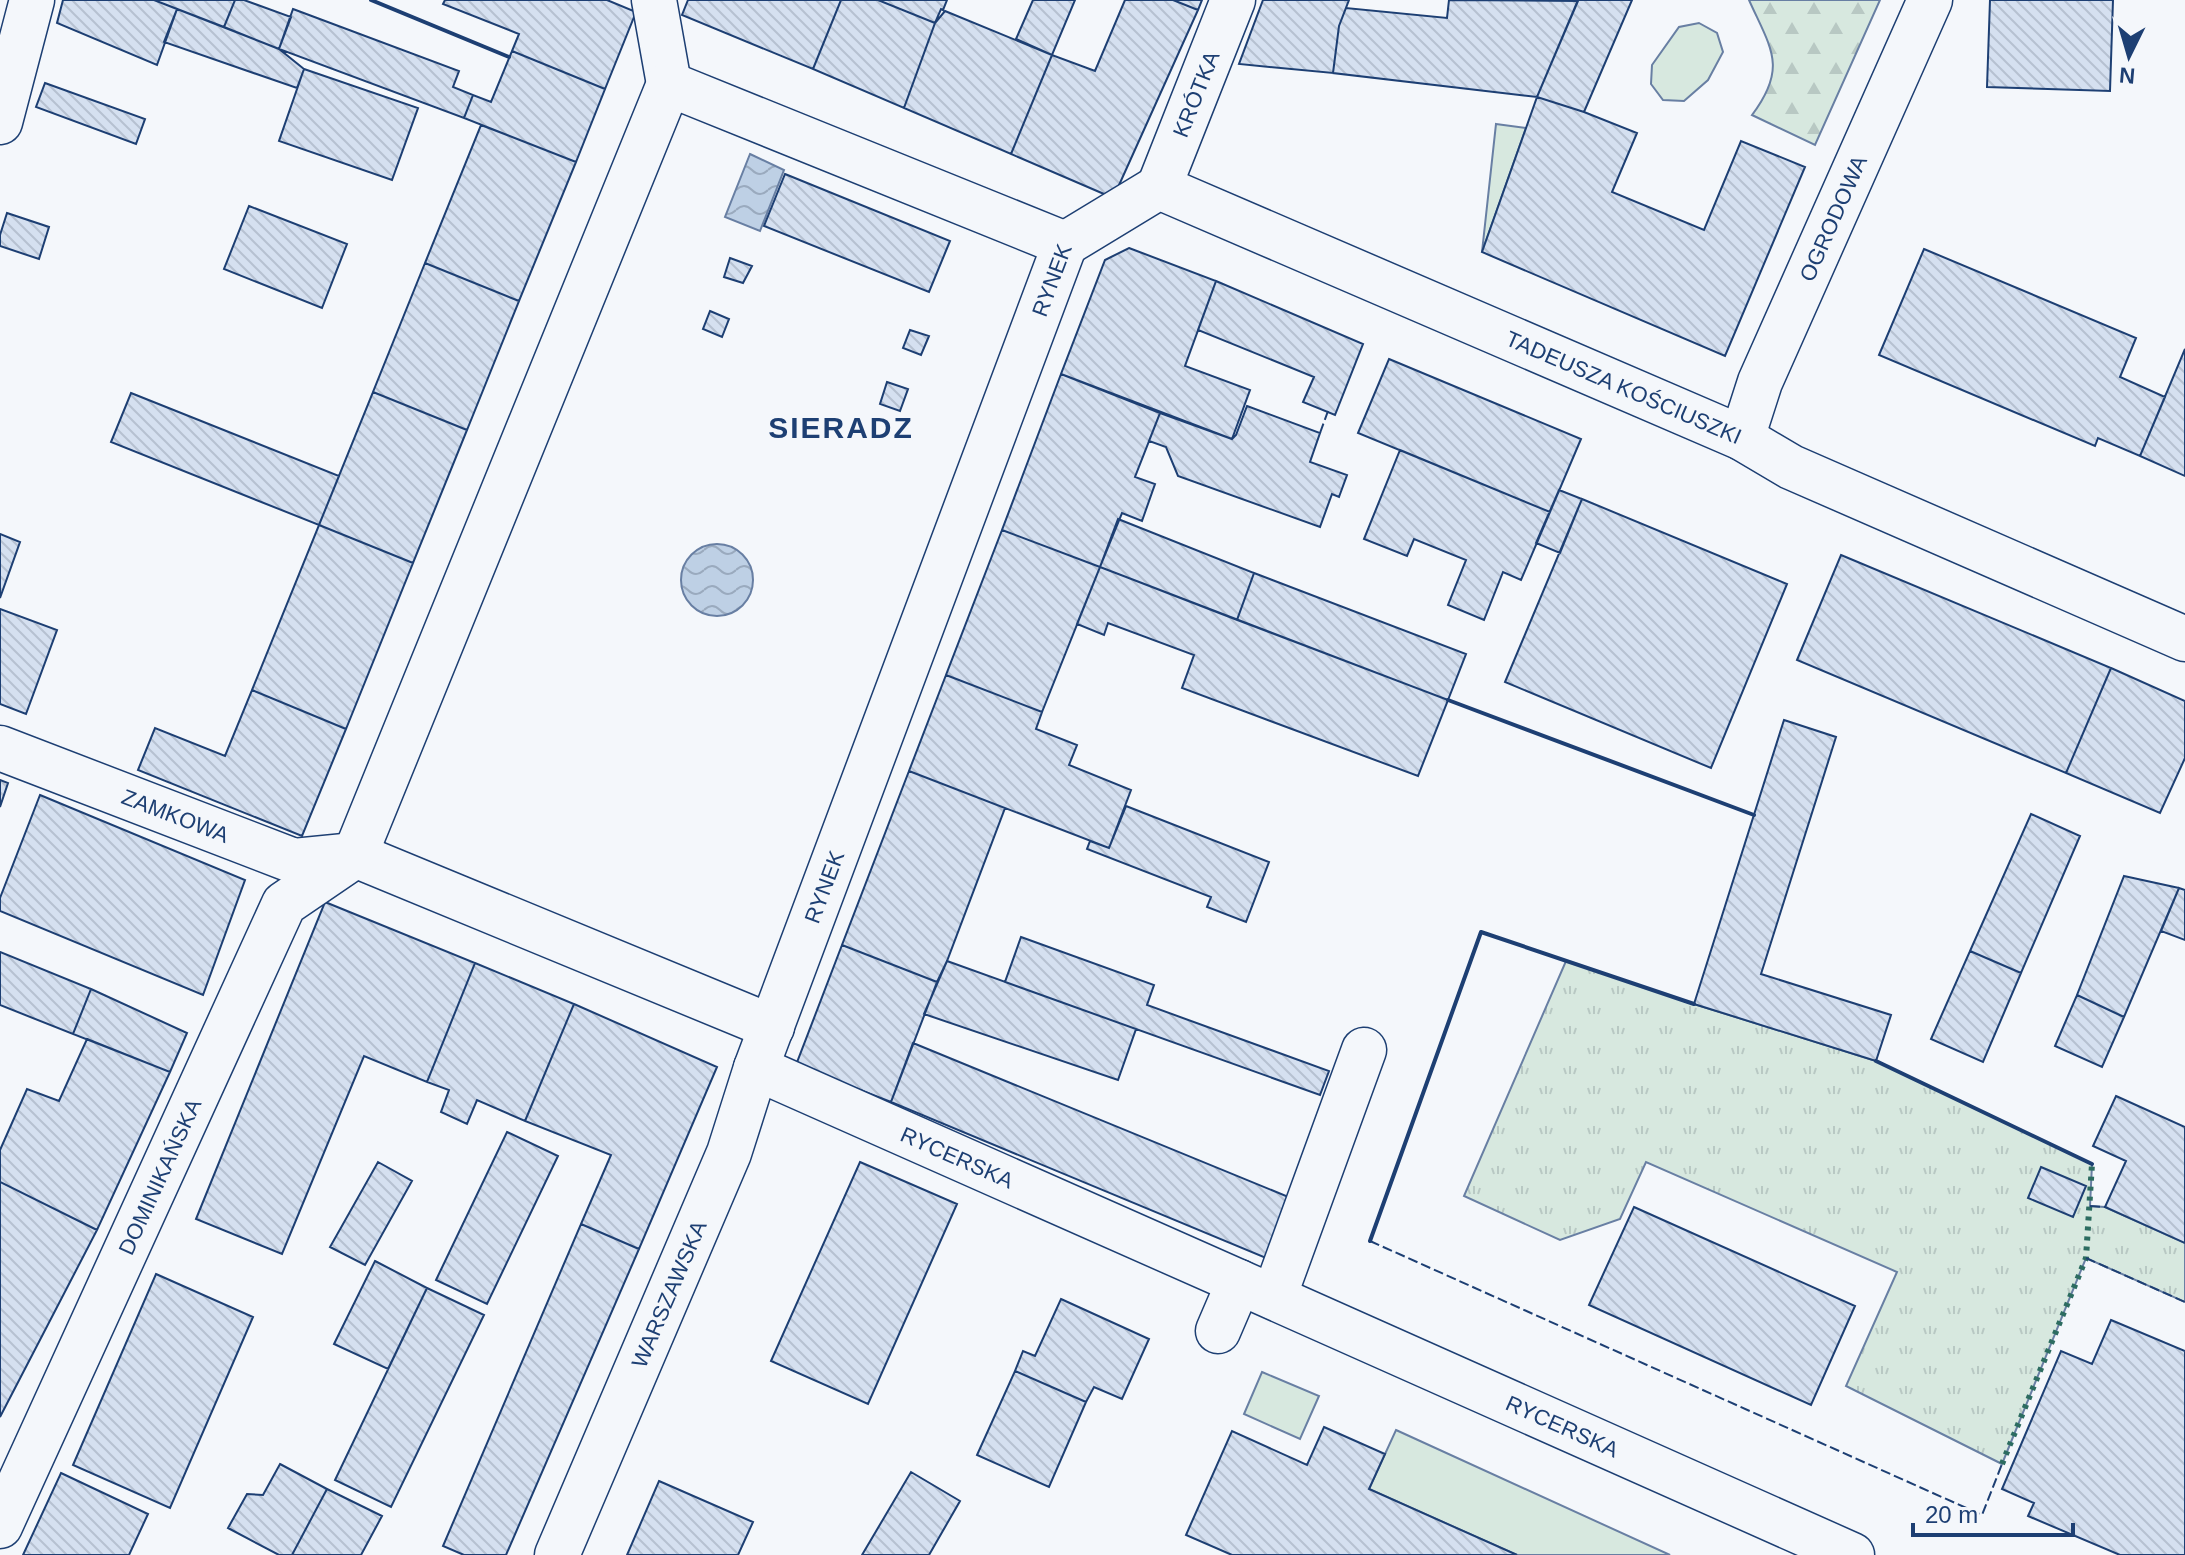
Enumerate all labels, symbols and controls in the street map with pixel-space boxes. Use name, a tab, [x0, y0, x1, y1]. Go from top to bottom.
north arrow	[2089, 16, 2169, 96]
street label: KRÓTKA	[1168, 47, 1225, 141]
text: N	[2118, 62, 2136, 89]
street label: OGRODOWA	[1794, 152, 1872, 285]
street label: RYNEK	[1027, 240, 1077, 320]
street label: TADEUSZA KOŚCIUSZKI	[1502, 326, 1745, 449]
district label: SIERADZ	[768, 411, 914, 444]
street label: ZAMKOWA	[118, 784, 233, 848]
street label: RYNEK	[799, 847, 849, 927]
street label: DOMINIKAŃSKA	[114, 1095, 207, 1259]
street label: RYCERSKA	[897, 1122, 1017, 1194]
street label: WARSZAWSKA	[627, 1217, 712, 1371]
street label: RYCERSKA	[1502, 1390, 1623, 1463]
scale bar	[1913, 1487, 2073, 1537]
text: 20 m	[1925, 1501, 1978, 1528]

